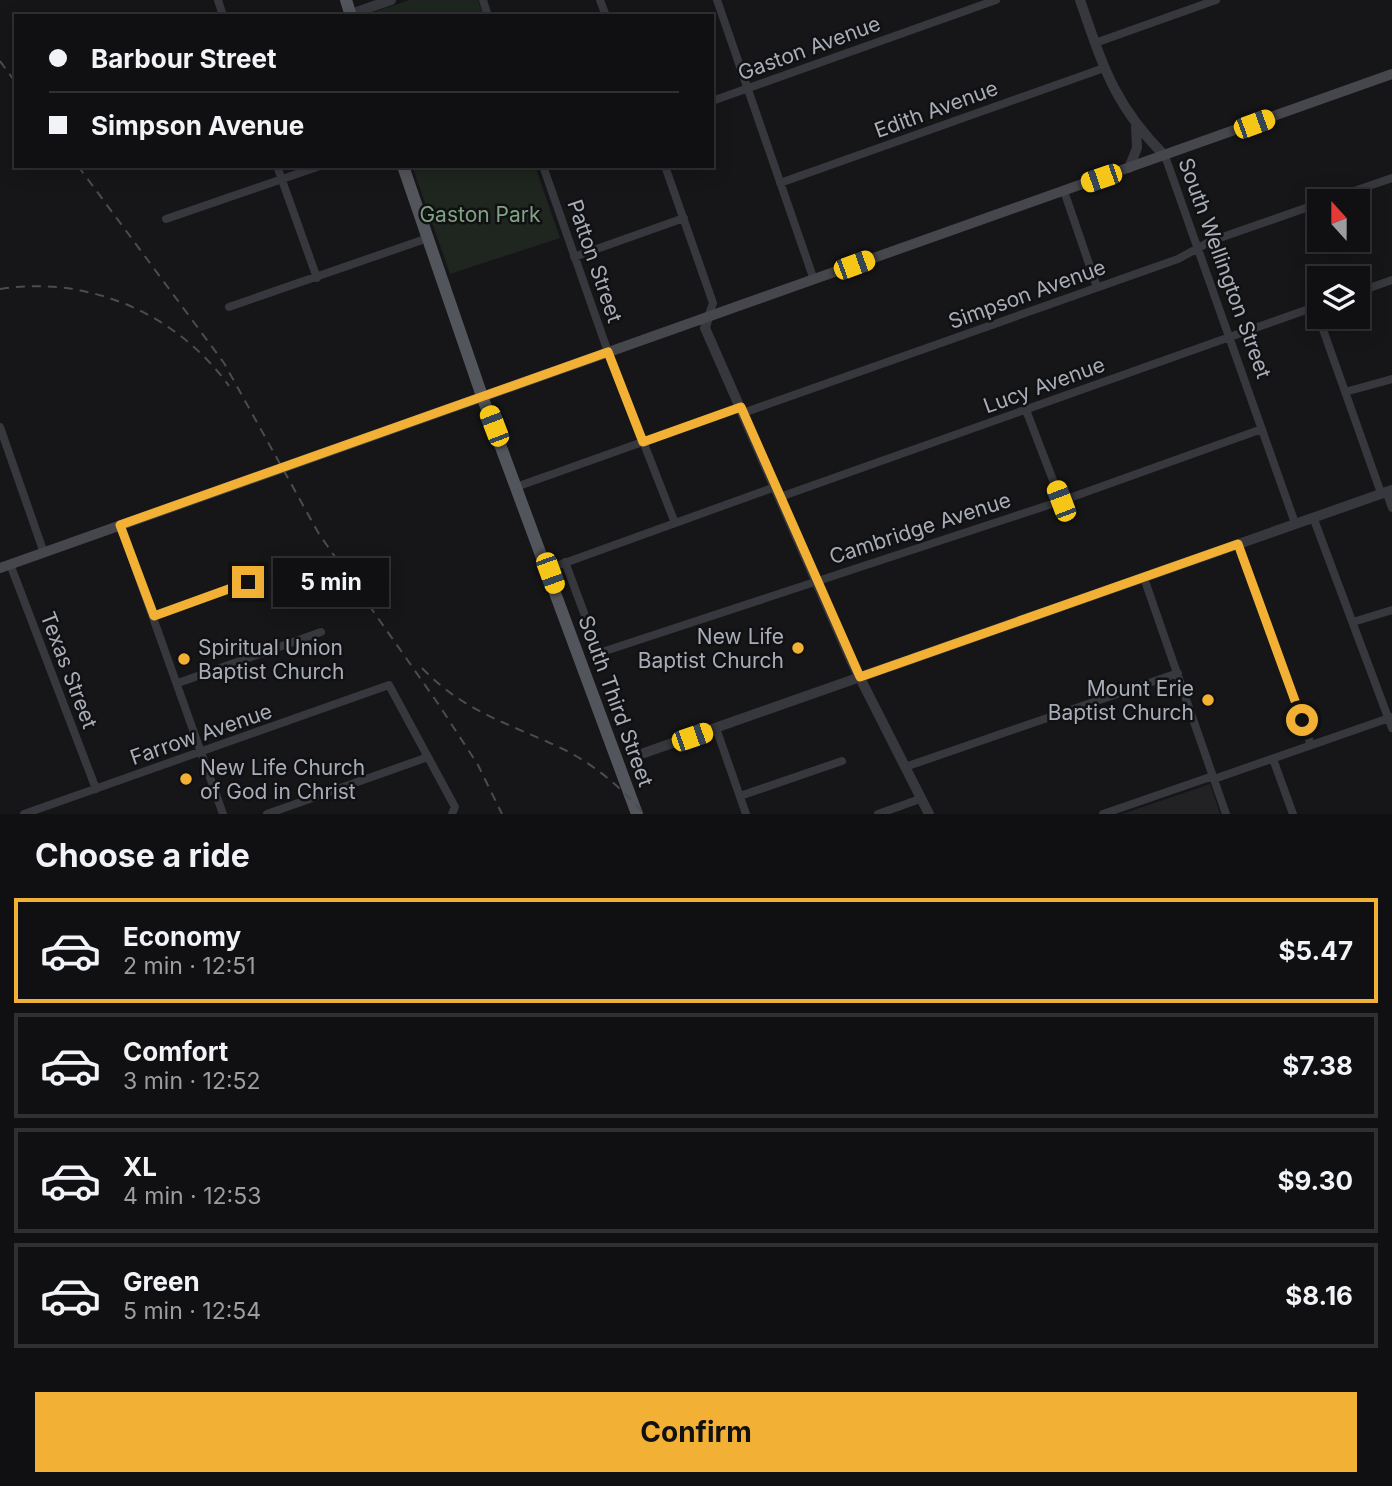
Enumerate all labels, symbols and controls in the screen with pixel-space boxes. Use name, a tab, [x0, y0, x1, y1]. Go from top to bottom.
street label: Gaston Avenue	[734, 11, 884, 85]
text: Barbour Street	[91, 43, 277, 74]
street label: Edith Avenue	[871, 75, 1001, 143]
car	[1231, 107, 1278, 141]
text: Simpson Avenue	[91, 110, 304, 141]
street label: South Wellington Street	[1173, 154, 1277, 382]
car	[1078, 161, 1125, 195]
north arrow	[1307, 189, 1370, 252]
map controls	[1307, 189, 1370, 329]
street label: Patton Street	[562, 196, 628, 326]
park label: Gaston Park	[419, 202, 541, 227]
car	[831, 248, 878, 282]
street label: Simpson Avenue	[945, 254, 1109, 334]
button: layers	[1307, 266, 1370, 329]
street label: Lucy Avenue	[980, 351, 1108, 419]
car	[477, 403, 512, 449]
car	[1044, 478, 1079, 524]
street label: Cambridge Avenue	[826, 487, 1014, 569]
car	[533, 550, 568, 596]
callout: 5 min	[272, 558, 388, 606]
route end	[232, 566, 264, 598]
text: 5 min	[300, 568, 362, 596]
street label: Texas Street	[35, 608, 103, 732]
street label: South Third Street	[573, 612, 659, 790]
place label: New Life Baptist Church	[638, 624, 784, 673]
place label: Spiritual Union Baptist Church	[198, 635, 344, 684]
marker: New Life Baptist Church	[790, 640, 806, 656]
marker: Spiritual Union Baptist Church	[176, 651, 192, 667]
place label: Mount Erie Baptist Church	[1048, 676, 1194, 725]
marker: Mount Erie Baptist Church	[1200, 692, 1216, 708]
street label: Farrow Avenue	[127, 698, 275, 770]
route start	[1286, 704, 1318, 736]
car	[669, 720, 716, 754]
place label: New Life Church of God in Christ	[200, 755, 365, 804]
marker: New Life Church of God in Christ	[178, 771, 194, 787]
text: Choose a ride	[35, 836, 250, 875]
icon: car	[39, 919, 102, 982]
text: Economy	[123, 921, 241, 952]
text: $5.47	[1279, 935, 1353, 966]
text: 2 min · 12:51	[123, 952, 256, 980]
icon: car	[39, 1034, 102, 1097]
text: Comfort	[123, 1036, 228, 1067]
text: $7.38	[1282, 1050, 1353, 1081]
text: 3 min · 12:52	[123, 1067, 261, 1095]
icon: car	[39, 1149, 102, 1212]
text: XL	[123, 1151, 157, 1182]
text: $9.30	[1277, 1165, 1353, 1196]
text: 4 min · 12:53	[123, 1182, 261, 1210]
icon: car	[39, 1264, 102, 1327]
text: Green	[123, 1266, 200, 1297]
text: $8.16	[1285, 1280, 1353, 1311]
text: 5 min · 12:54	[123, 1297, 261, 1325]
button: Confirm	[35, 1392, 1357, 1472]

